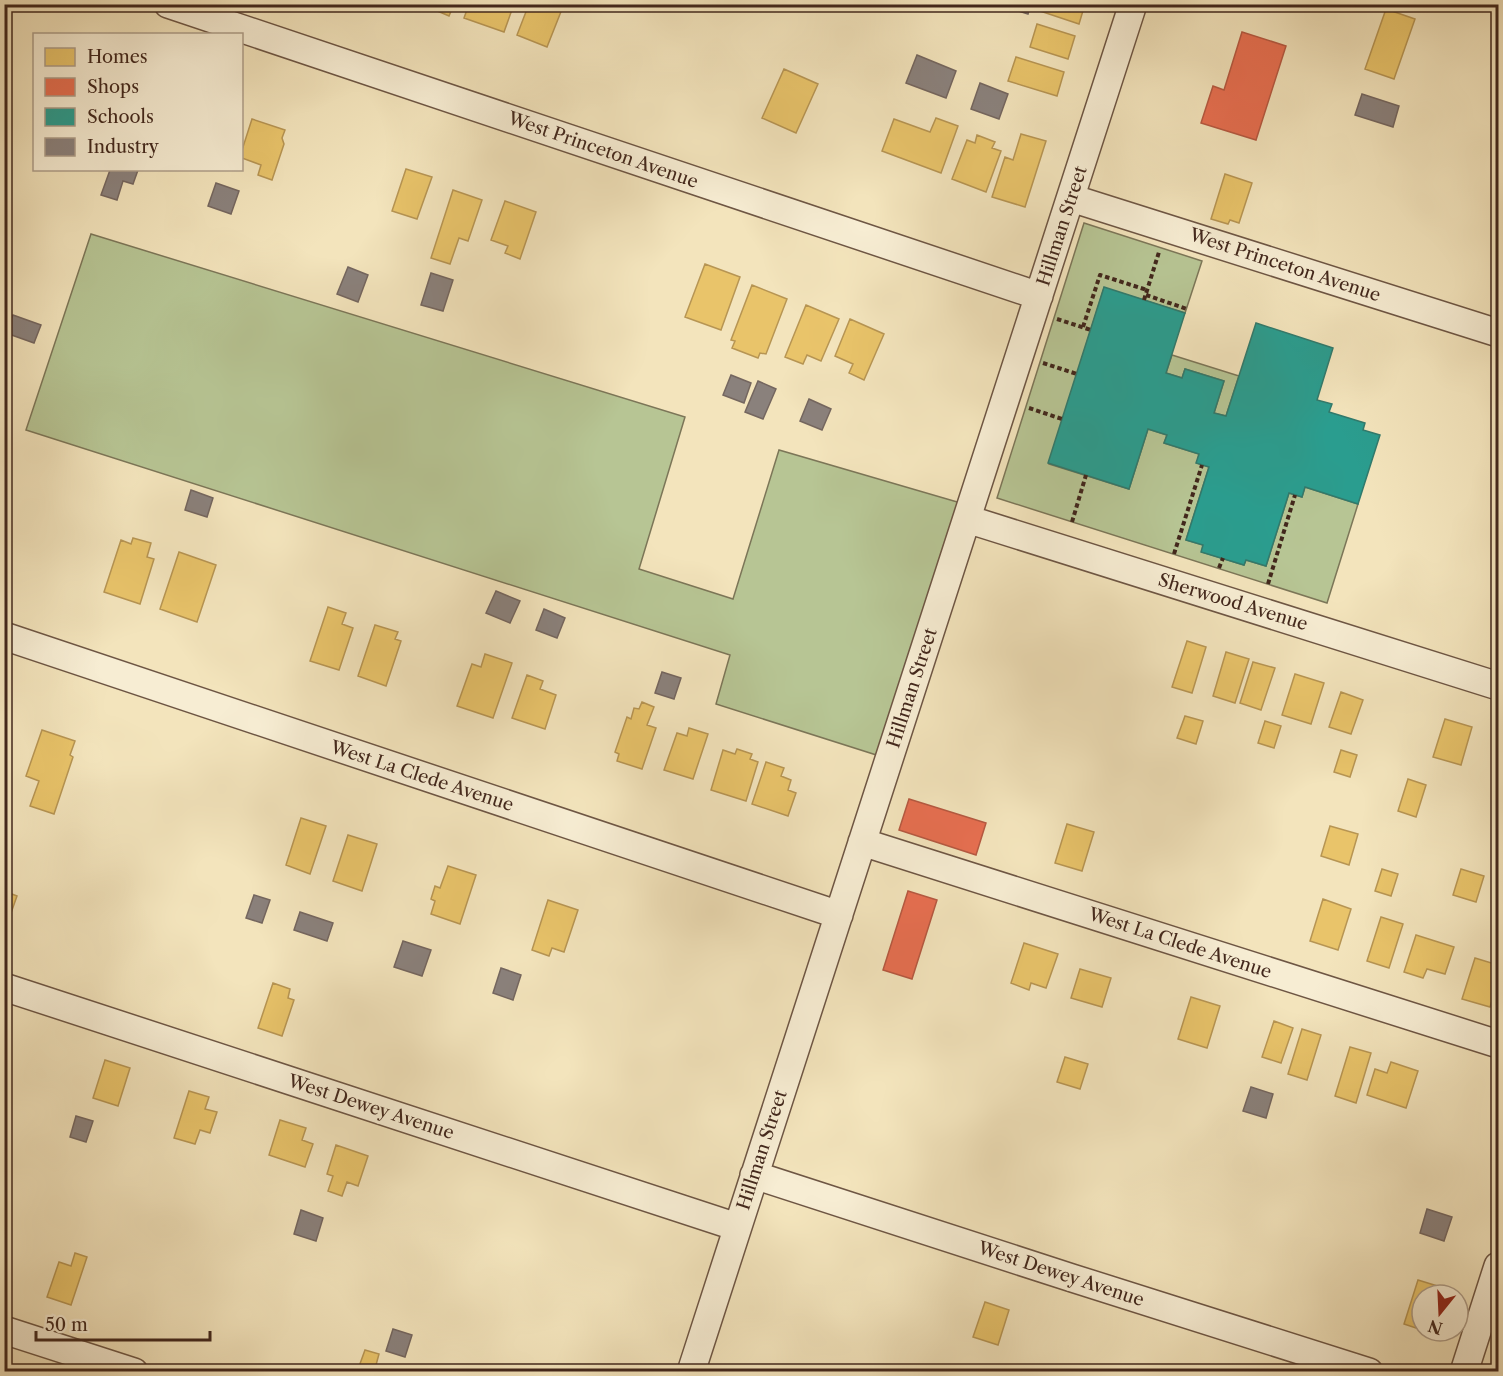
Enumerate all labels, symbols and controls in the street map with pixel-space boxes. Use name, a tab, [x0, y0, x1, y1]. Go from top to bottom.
legend	[33, 33, 243, 171]
text: Homes	[87, 46, 148, 68]
text: Shops	[87, 76, 139, 98]
text: Schools	[87, 106, 154, 128]
street label: West Princeton Avenue	[504, 107, 701, 193]
text: Industry	[87, 136, 160, 158]
street label: Hillman Street	[1032, 163, 1092, 289]
street label: West Princeton Avenue	[1186, 223, 1383, 306]
street label: Sherwood Avenue	[1156, 569, 1310, 635]
street label: Hillman Street	[882, 625, 942, 751]
street label: West La Clede Avenue	[327, 736, 516, 816]
street label: West La Clede Avenue	[1085, 903, 1274, 983]
street label: West Dewey Avenue	[284, 1069, 457, 1144]
street label: Hillman Street	[732, 1087, 792, 1213]
street label: West Dewey Avenue	[974, 1236, 1147, 1311]
north arrow	[1410, 1283, 1470, 1343]
scale bar	[36, 1304, 210, 1342]
text: 50 m	[45, 1314, 88, 1336]
text: N	[1426, 1316, 1445, 1339]

